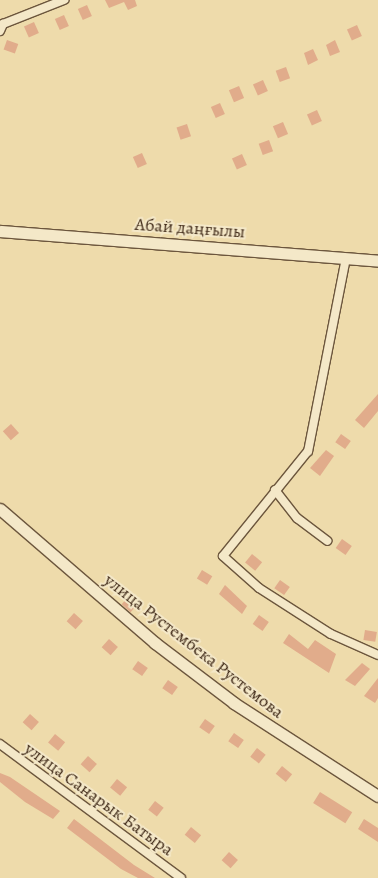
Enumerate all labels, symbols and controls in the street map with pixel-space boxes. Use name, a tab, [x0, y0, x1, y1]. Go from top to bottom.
street label: Абай даңғылы	[134, 213, 246, 243]
street label: улица Рустембека Рустемова	[100, 569, 288, 723]
street label: улица Санарык Батыра	[20, 738, 178, 860]

